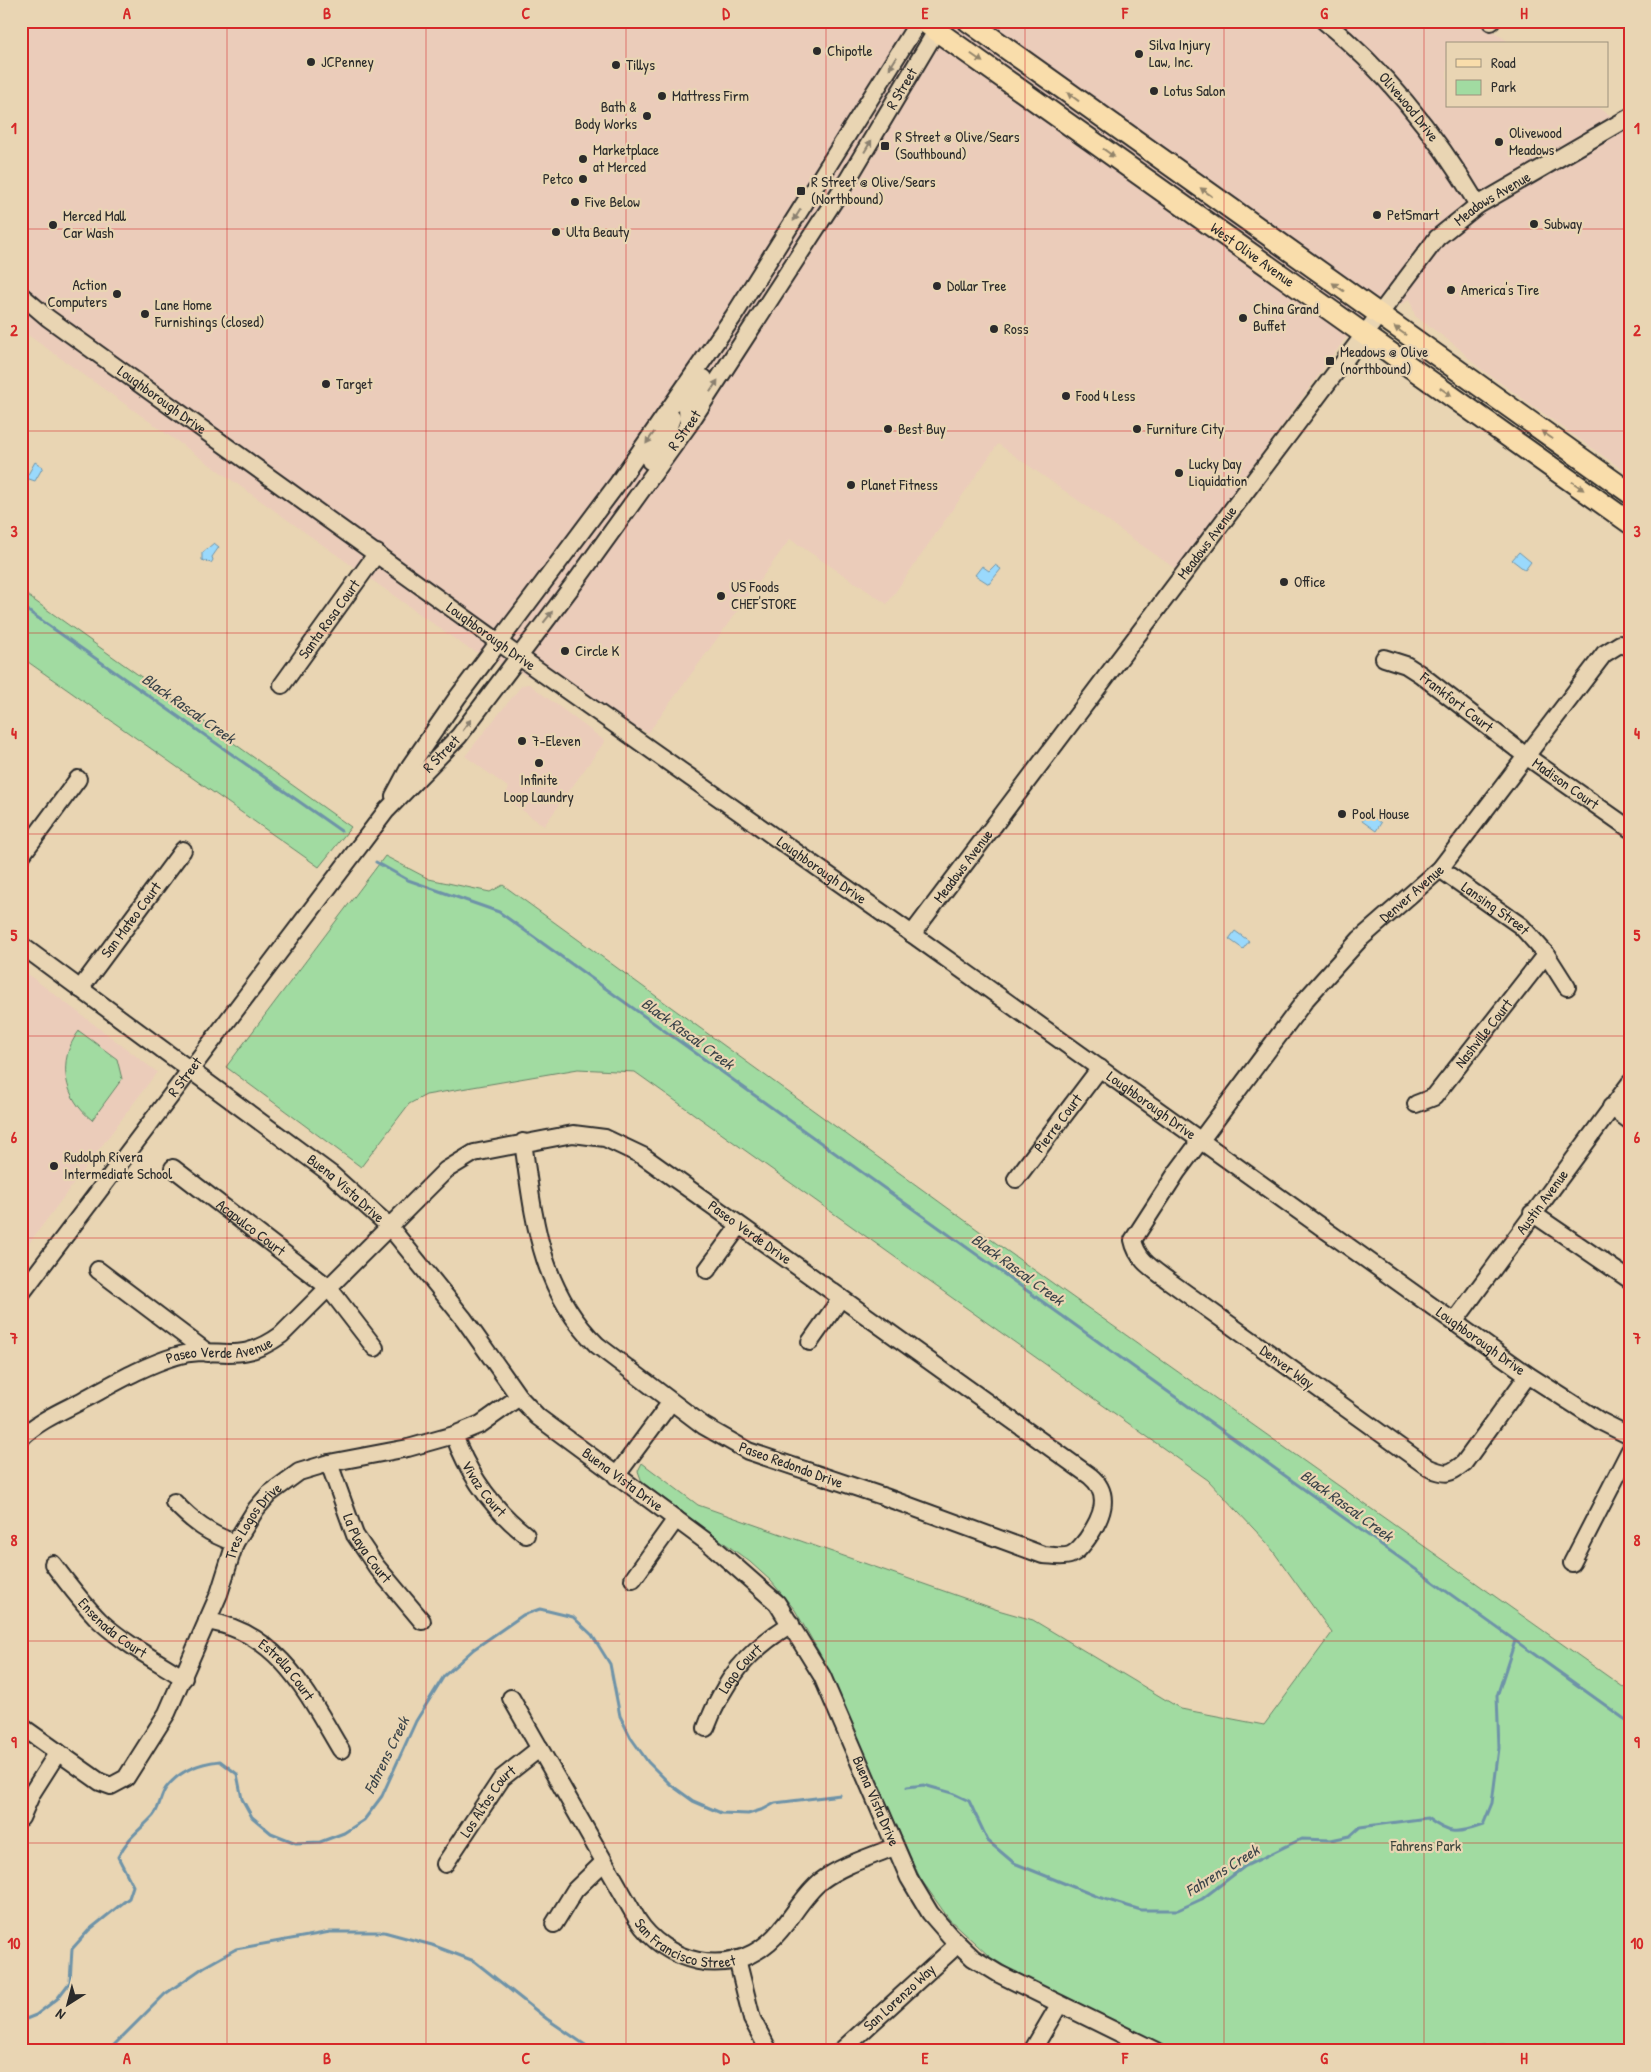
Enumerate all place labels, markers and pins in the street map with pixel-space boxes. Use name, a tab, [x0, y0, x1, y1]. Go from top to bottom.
place label: Silva Injury Law, Inc.	[1149, 34, 1211, 72]
place label: Chipotle	[827, 40, 872, 61]
marker: Chipotle	[811, 45, 823, 57]
marker: Silva Injury Law, Inc.	[1133, 48, 1145, 60]
place label: JCPenney	[321, 51, 374, 72]
place label: Tillys	[626, 54, 655, 75]
marker: JCPenney	[305, 56, 317, 68]
marker: Tillys	[610, 59, 622, 71]
place label: Lotus Salon	[1164, 80, 1226, 101]
place label: Mattress Firm	[672, 85, 749, 106]
marker: Lotus Salon	[1148, 85, 1160, 97]
marker: Mattress Firm	[656, 90, 668, 102]
place label: Bath & Body Works	[575, 96, 637, 134]
marker: Bath & Body Works	[641, 110, 653, 122]
place label: Olivewood Meadows	[1509, 122, 1562, 160]
place label: R Street @ Olive/Sears (Southbound)	[895, 126, 1020, 164]
marker: Olivewood Meadows	[1493, 136, 1505, 148]
place label: Marketplace at Merced	[593, 139, 659, 177]
marker: R Street @ Olive/Sears (Southbound)	[879, 140, 891, 152]
marker: Marketplace at Merced	[577, 153, 589, 165]
place label: Petco	[543, 168, 573, 189]
place label: R Street @ Olive/Sears (Northbound)	[811, 171, 936, 209]
marker: Petco	[577, 173, 589, 185]
marker: R Street @ Olive/Sears (Northbound)	[795, 185, 807, 197]
place label: Five Below	[584, 191, 640, 212]
marker: Five Below	[569, 196, 581, 208]
place label: PetSmart	[1387, 204, 1440, 225]
place label: Merced Mall Car Wash	[63, 205, 127, 243]
marker: PetSmart	[1371, 209, 1383, 221]
place label: Subway	[1544, 213, 1582, 234]
marker: Subway	[1528, 218, 1540, 230]
marker: Merced Mall Car Wash	[47, 219, 59, 231]
place label: Ulta Beauty	[566, 221, 630, 242]
marker: Ulta Beauty	[550, 226, 562, 238]
place label: Action Computers	[47, 274, 107, 312]
place label: Dollar Tree	[947, 275, 1007, 296]
place label: America's Tire	[1461, 279, 1539, 300]
marker: Dollar Tree	[931, 280, 943, 292]
marker: America's Tire	[1445, 284, 1457, 296]
marker: Action Computers	[111, 288, 123, 300]
place label: Lane Home Furnishings (closed)	[154, 294, 265, 332]
place label: China Grand Buffet	[1253, 298, 1319, 336]
marker: Lane Home Furnishings (closed)	[139, 308, 151, 320]
marker: China Grand Buffet	[1237, 312, 1249, 324]
place label: Ross	[1004, 318, 1029, 339]
marker: Ross	[988, 323, 1000, 335]
place label: Meadows @ Olive (northbound)	[1340, 341, 1428, 379]
marker: Meadows @ Olive (northbound)	[1324, 355, 1336, 367]
place label: Target	[336, 373, 373, 394]
marker: Target	[320, 378, 332, 390]
place label: Food 4 Less	[1075, 385, 1135, 406]
marker: Food 4 Less	[1060, 390, 1072, 402]
place label: Best Buy	[898, 418, 946, 439]
place label: Furniture City	[1146, 418, 1224, 439]
marker: Best Buy	[882, 423, 894, 435]
marker: Furniture City	[1131, 423, 1143, 435]
place label: Lucky Day Liquidation	[1189, 453, 1248, 491]
marker: Lucky Day Liquidation	[1173, 467, 1185, 479]
place label: Planet Fitness	[861, 474, 938, 495]
marker: Planet Fitness	[845, 479, 857, 491]
place label: Office	[1294, 571, 1325, 592]
place label: US Foods CHEF'STORE	[731, 576, 797, 614]
marker: Office	[1278, 576, 1290, 588]
marker: US Foods CHEF'STORE	[715, 590, 727, 602]
place label: Circle K	[575, 640, 620, 661]
marker: Circle K	[559, 645, 571, 657]
place label: 7-Eleven	[532, 730, 581, 751]
marker: 7-Eleven	[516, 735, 528, 747]
marker: Infinite Loop Laundry	[533, 757, 545, 769]
place label: Infinite Loop Laundry	[504, 769, 574, 807]
place label: Pool House	[1352, 803, 1410, 824]
marker: Pool House	[1336, 808, 1348, 820]
place label: Rudolph Rivera Intermediate School	[64, 1146, 172, 1184]
marker: Rudolph Rivera Intermediate School	[48, 1160, 60, 1172]

